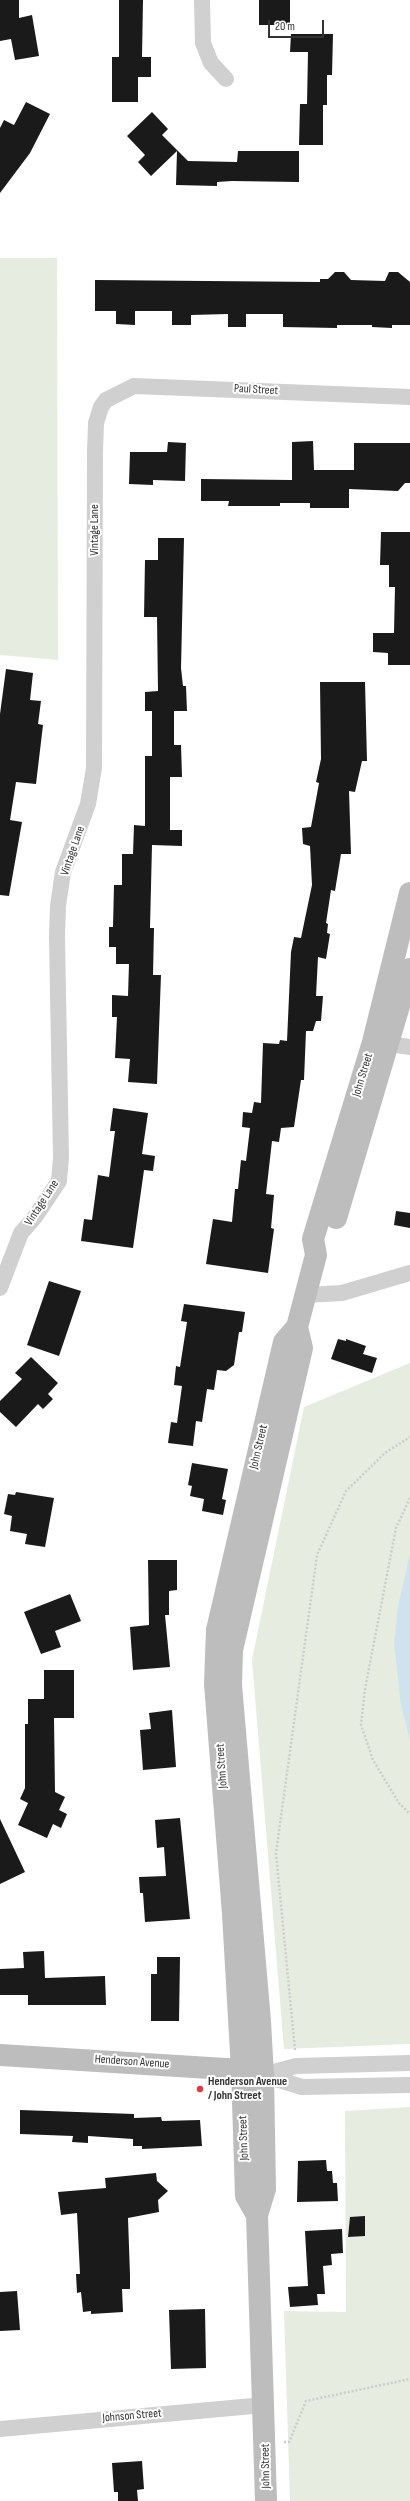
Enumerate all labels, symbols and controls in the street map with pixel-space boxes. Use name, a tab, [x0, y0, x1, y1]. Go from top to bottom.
scale bar	[270, 12, 326, 38]
text: 20 m	[275, 19, 295, 34]
street label: Paul Street	[234, 382, 278, 398]
street label: Vintage Lane	[88, 504, 102, 556]
street label: Vintage Lane	[58, 824, 88, 878]
street label: John Street	[350, 1051, 376, 1099]
street label: Vintage Lane	[22, 1177, 62, 1229]
street label: John Street	[247, 1423, 271, 1471]
street label: John Street	[213, 1743, 231, 1789]
street label: Henderson Avenue	[94, 2052, 170, 2072]
place label: Henderson Avenue / John Street	[208, 2075, 287, 2103]
marker: Henderson Avenue / John Street	[195, 2084, 205, 2094]
street label: John Street	[236, 2115, 252, 2161]
street label: Johnson Street	[102, 2406, 162, 2426]
street label: John Street	[258, 2443, 274, 2489]

